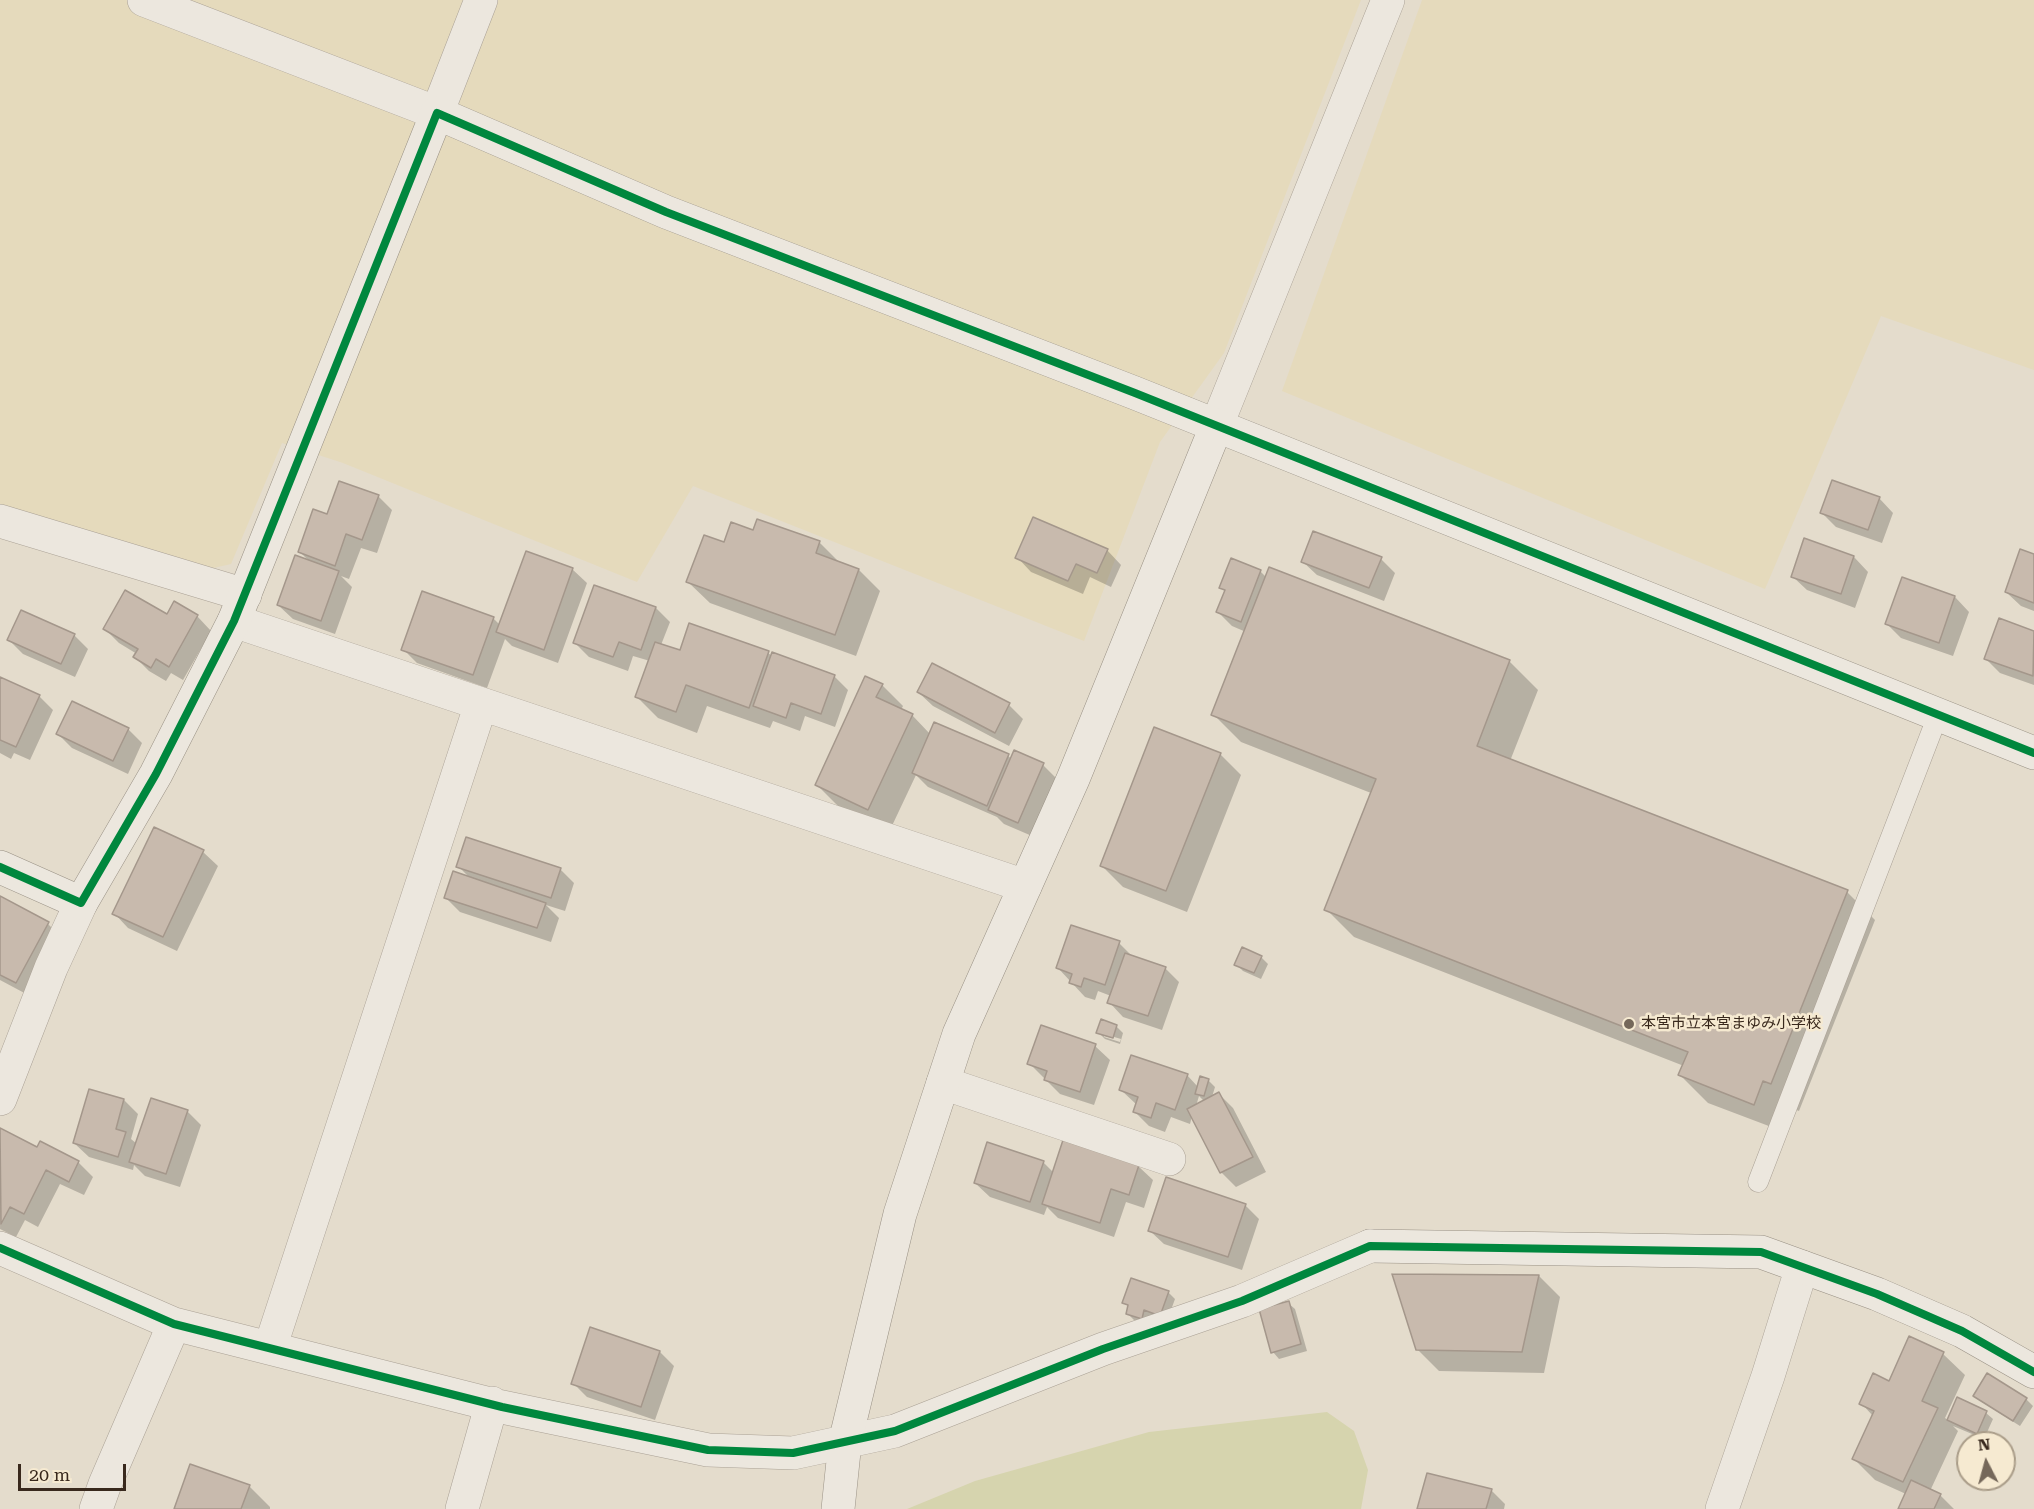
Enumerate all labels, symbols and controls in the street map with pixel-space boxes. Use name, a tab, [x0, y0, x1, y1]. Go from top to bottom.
place label: 本宮市立本宮まゆみ小学校	[1641, 1015, 1821, 1033]
marker: 本宮市立本宮まゆみ小学校	[1622, 1017, 1636, 1031]
north arrow	[1956, 1431, 2016, 1491]
text: N	[1977, 1434, 1991, 1455]
scale bar	[21, 1452, 129, 1490]
text: 20 m	[29, 1464, 70, 1485]

